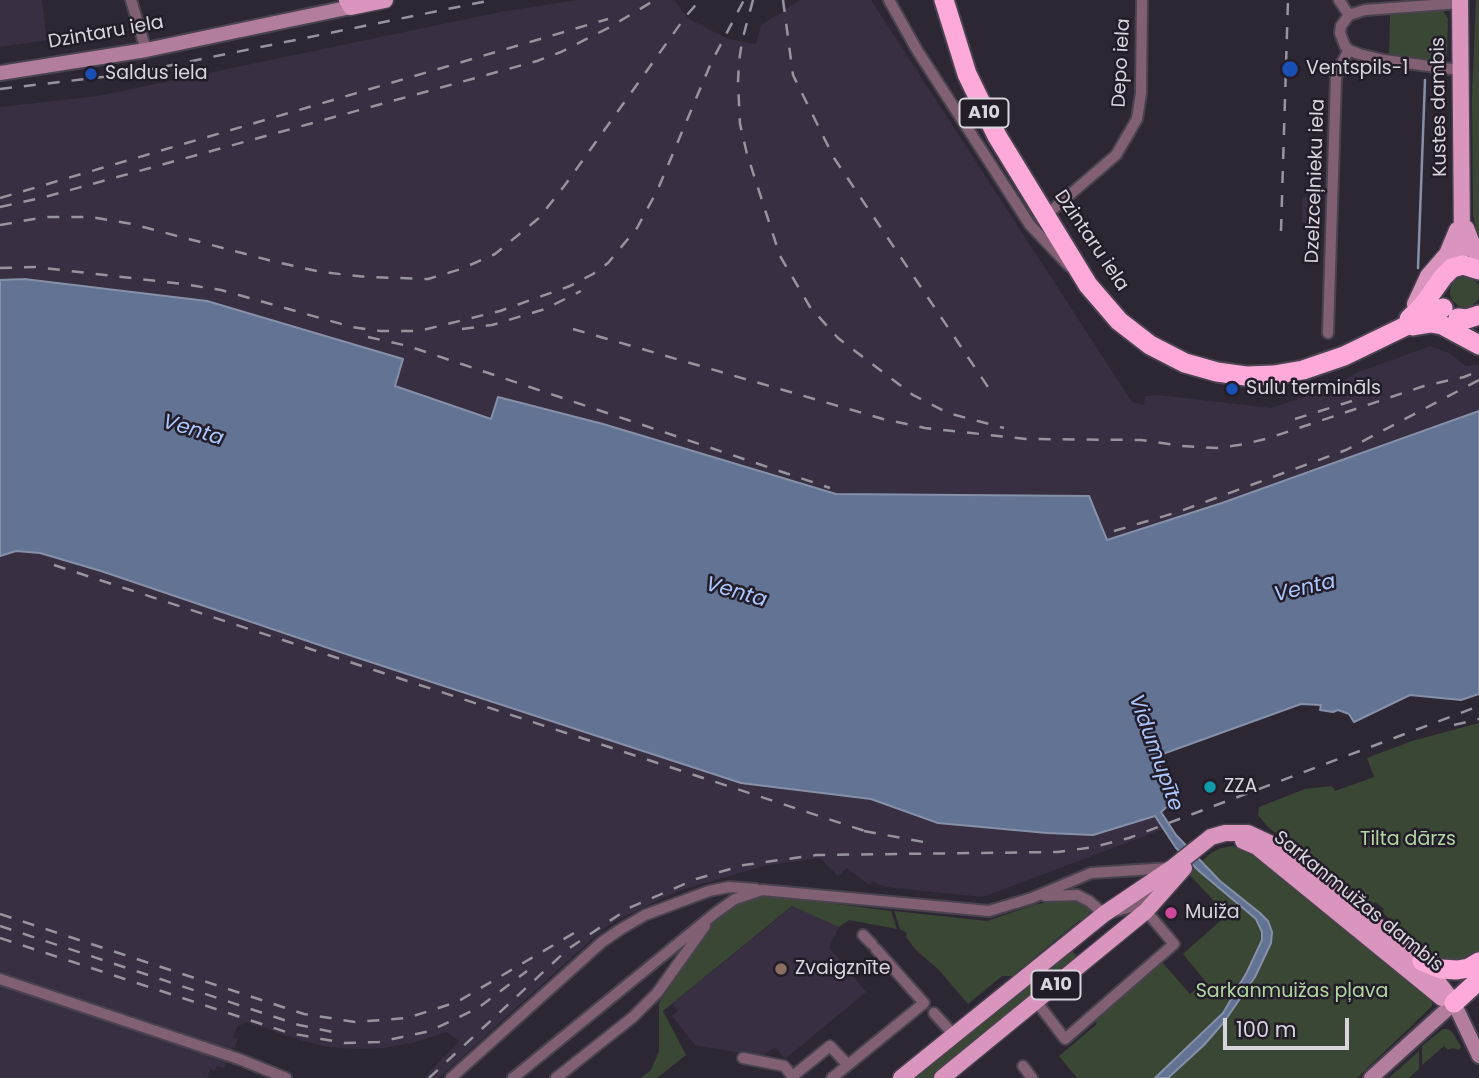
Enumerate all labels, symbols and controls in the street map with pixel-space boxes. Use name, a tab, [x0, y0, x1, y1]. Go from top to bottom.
street label: Dzintaru iela	[46, 12, 166, 54]
street label: Depo iela	[1108, 18, 1136, 108]
street label: Kustes dambis	[1427, 37, 1453, 177]
place label: Ventspils-1	[1306, 58, 1408, 80]
marker: Ventspils-1	[1280, 59, 1300, 79]
place label: Saldus iela	[105, 63, 208, 85]
marker: Saldus iela	[83, 66, 99, 82]
road number: A10	[960, 98, 1009, 128]
street label: Dzelzceļnieku iela	[1302, 98, 1330, 264]
street label: Dzintaru iela	[1049, 186, 1133, 296]
place label: Sulu termināls	[1246, 378, 1381, 400]
marker: Sulu termināls	[1224, 381, 1240, 397]
water label: Venta	[159, 410, 227, 452]
water label: Venta	[1272, 570, 1338, 608]
water label: Venta	[702, 572, 770, 614]
water label: Vidumupīte	[1122, 691, 1188, 815]
place label: ZZA	[1224, 776, 1257, 798]
marker: ZZA	[1202, 779, 1218, 795]
street label: Sarkanmuižas dambis	[1269, 827, 1447, 977]
park label: Tilta dārzs	[1360, 829, 1456, 851]
place label: Muiža	[1185, 902, 1240, 924]
marker: Muiža	[1163, 905, 1179, 921]
place label: Zvaigznīte	[795, 958, 890, 980]
marker: Zvaigznīte	[773, 961, 789, 977]
road number: A10	[1032, 970, 1080, 1000]
park label: Sarkanmuižas pļava	[1196, 981, 1388, 1003]
scale bar	[1227, 1004, 1353, 1048]
text: 100 m	[1236, 1015, 1296, 1044]

